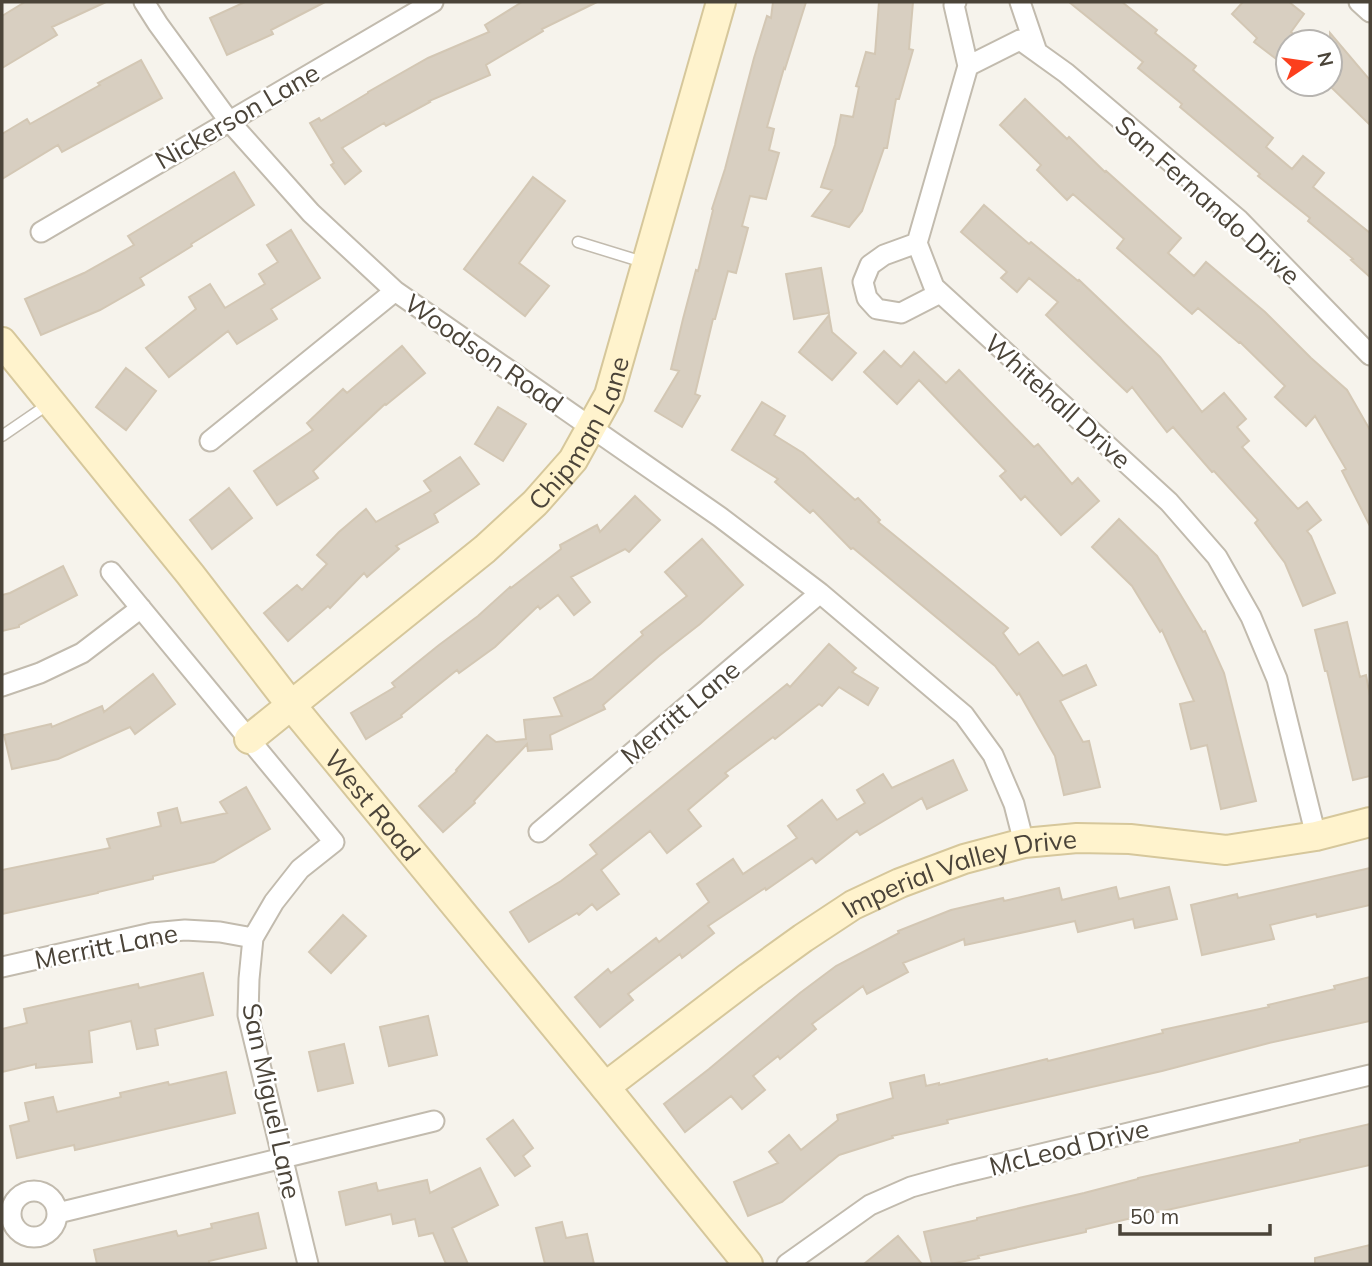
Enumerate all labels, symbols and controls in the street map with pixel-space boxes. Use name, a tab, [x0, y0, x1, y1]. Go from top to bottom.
north arrow	[1274, 28, 1344, 98]
text: N	[1312, 49, 1339, 69]
street label: Nickerson Lane	[149, 56, 325, 176]
street label: San Fernando Drive	[1109, 108, 1307, 292]
street label: Woodson Road	[398, 286, 570, 420]
street label: Whitehall Drive	[978, 326, 1138, 476]
street label: Chipman Lane	[521, 352, 636, 516]
street label: Merritt Lane	[614, 653, 746, 771]
street label: West Road	[318, 742, 428, 867]
street label: Imperial Valley Drive	[835, 822, 1078, 925]
street label: Merritt Lane	[32, 916, 180, 976]
street label: San Miguel Lane	[235, 1000, 309, 1202]
street label: McLeod Drive	[986, 1111, 1152, 1183]
scale bar	[1120, 1192, 1270, 1236]
text: 50 m	[1130, 1203, 1179, 1229]

